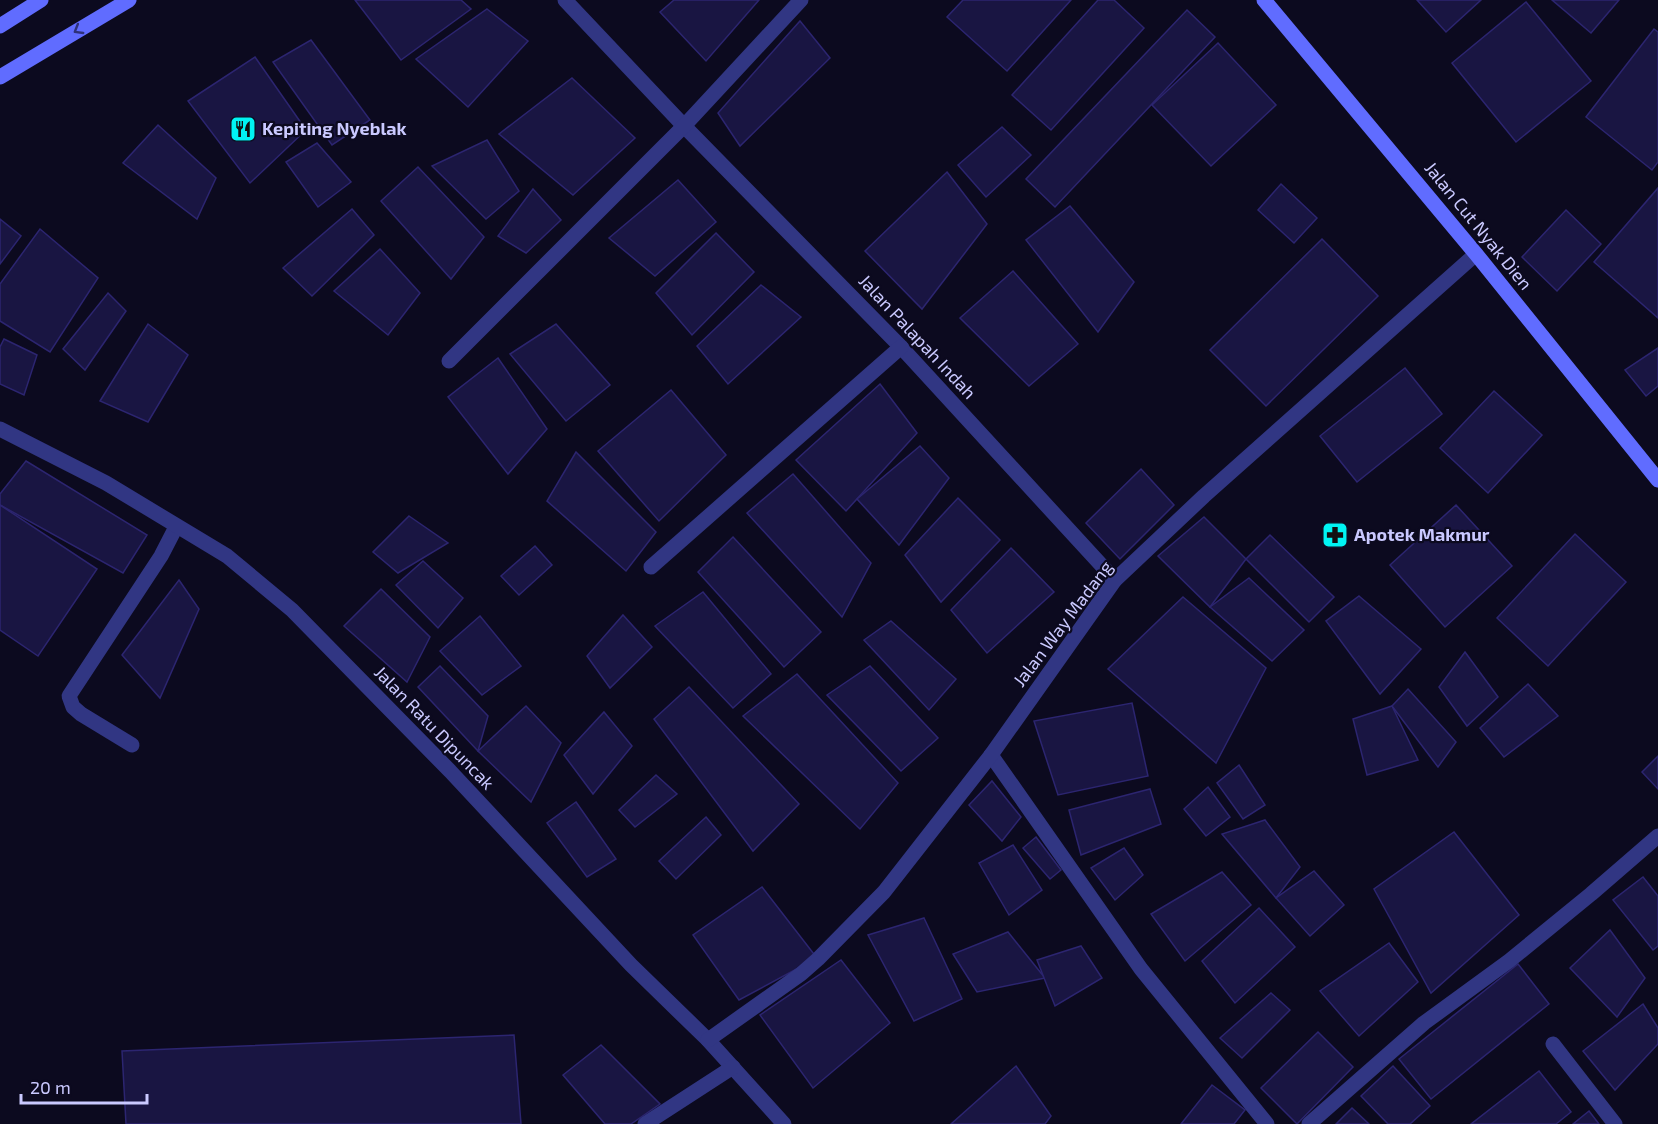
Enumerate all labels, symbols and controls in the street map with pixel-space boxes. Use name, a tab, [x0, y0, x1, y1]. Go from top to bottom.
one-way arrow	[74, 23, 84, 34]
restaurant icon: Kepiting Nyeblak	[228, 114, 258, 144]
place label: Kepiting Nyeblak	[262, 117, 407, 139]
street label: Jalan Cut Nyak Dien	[1420, 157, 1537, 294]
street label: Jalan Palapah Indah	[854, 270, 981, 403]
pharmacy icon: Apotek Makmur	[1320, 520, 1350, 550]
place label: Apotek Makmur	[1354, 523, 1490, 545]
street label: Jalan Way Madang	[1008, 556, 1117, 691]
street label: Jalan Ratu Dipuncak	[370, 661, 499, 794]
scale bar	[21, 1067, 147, 1105]
text: 20 m	[30, 1076, 71, 1098]

